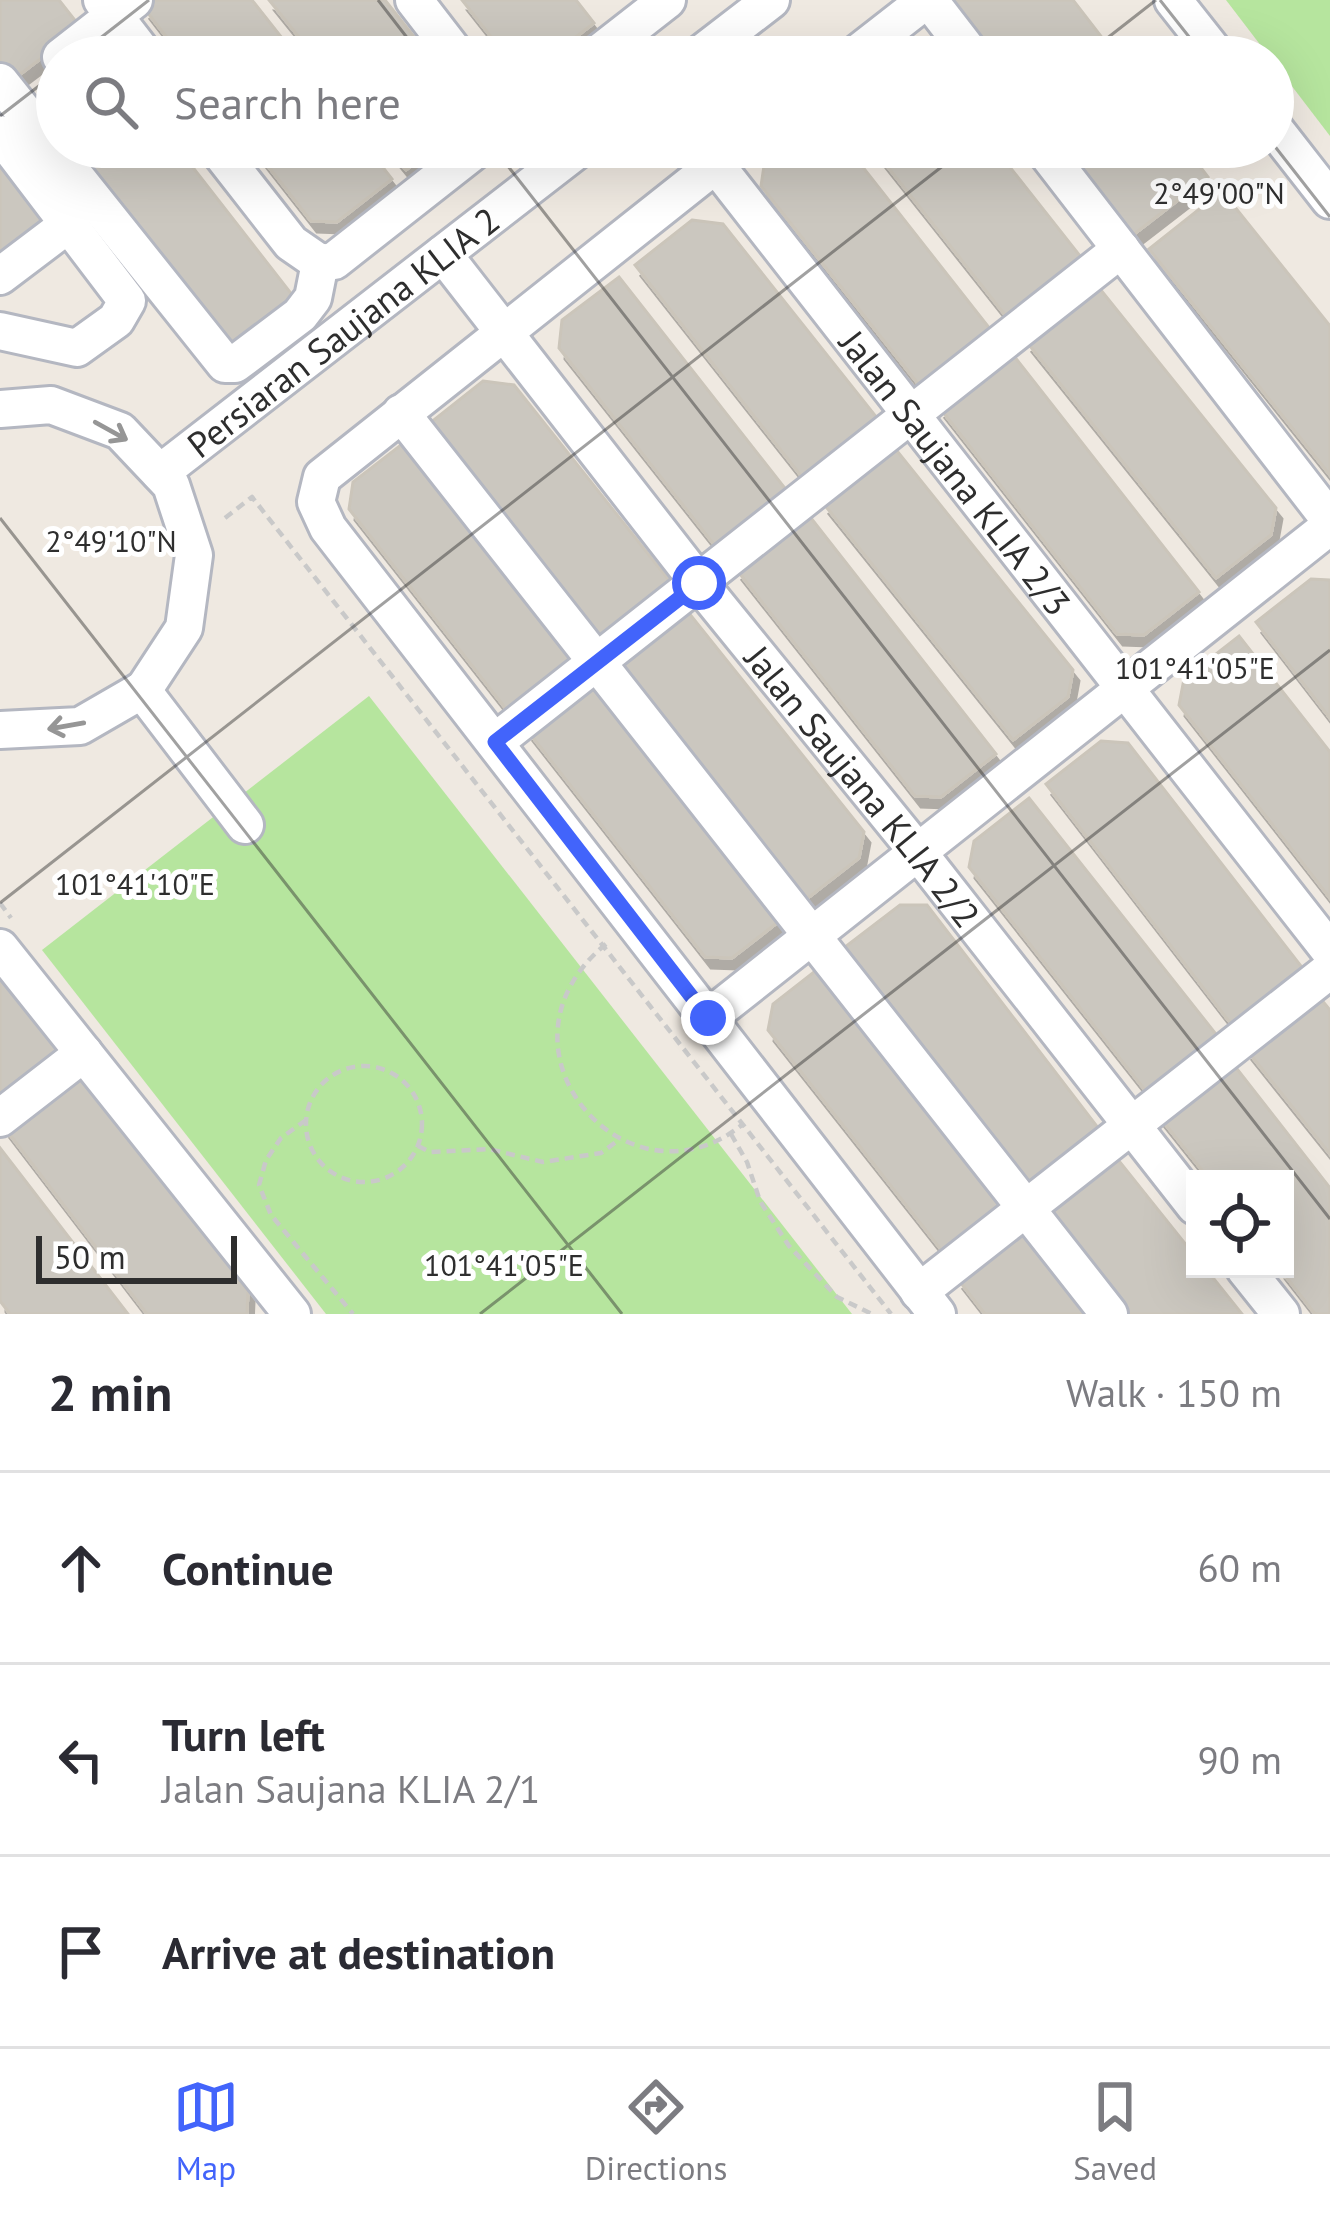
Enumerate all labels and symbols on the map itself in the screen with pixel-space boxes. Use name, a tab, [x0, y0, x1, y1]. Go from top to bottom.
text: 2°49'00"N	[1153, 173, 1285, 212]
street label: Persiaran Saujana KLIA 2	[177, 196, 508, 467]
street label: Jalan Saujana KLIA 2/3	[829, 319, 1082, 624]
one-way arrow	[93, 420, 128, 443]
text: 2°49'10"N	[45, 521, 177, 560]
route start	[672, 556, 726, 610]
street label: Jalan Saujana KLIA 2/2	[734, 634, 991, 937]
text: 101°41'05"E	[1115, 648, 1275, 687]
one-way arrow	[48, 715, 87, 738]
text: 101°41'10"E	[55, 864, 215, 903]
route end	[681, 991, 735, 1045]
scale bar	[36, 1230, 237, 1283]
text: 101°41'05"E	[424, 1245, 584, 1284]

